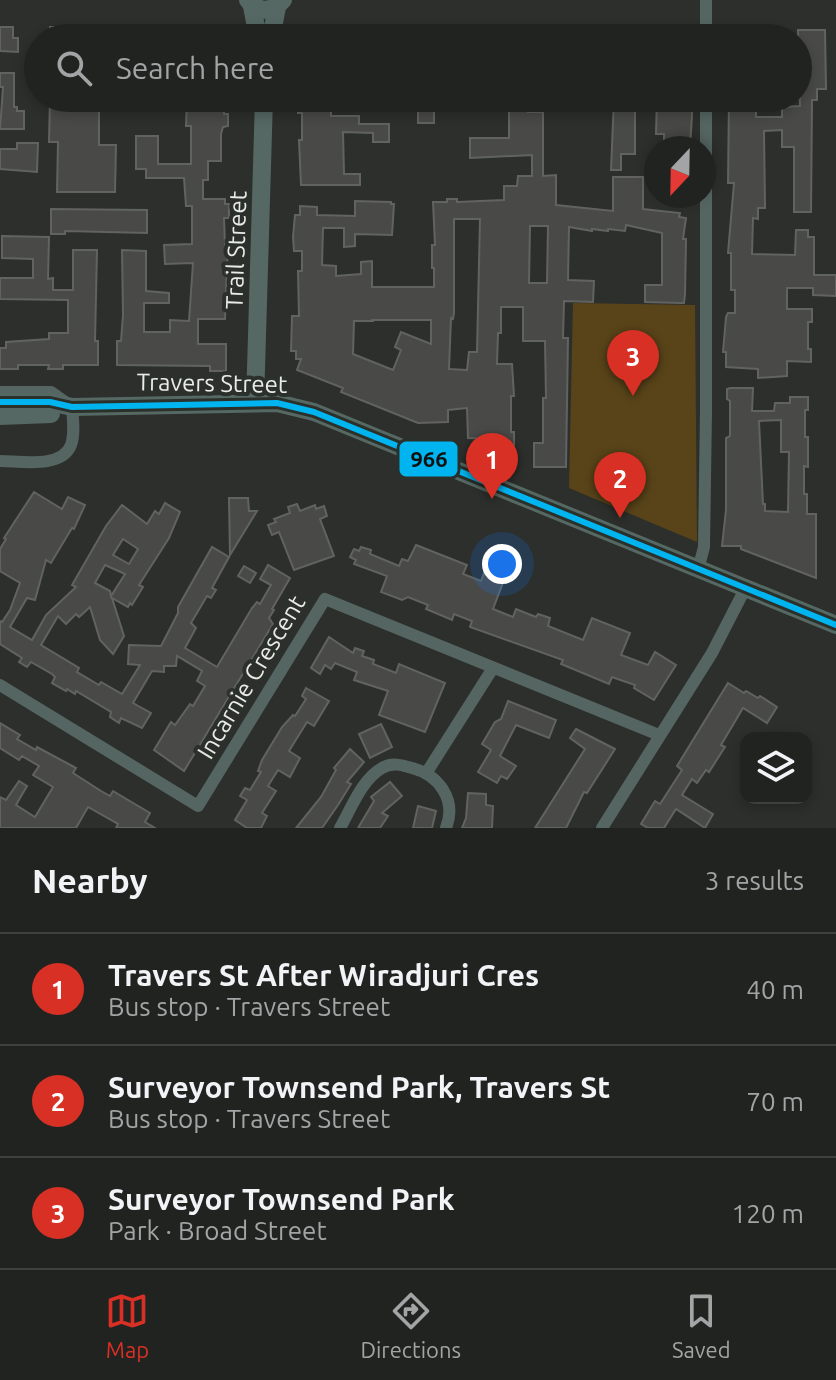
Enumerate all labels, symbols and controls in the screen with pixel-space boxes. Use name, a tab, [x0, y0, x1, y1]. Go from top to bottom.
search box	[24, 24, 812, 112]
icon: search	[52, 46, 96, 90]
text: Search here	[116, 51, 275, 85]
north arrow	[644, 136, 716, 208]
street label: Trail Street	[220, 190, 252, 310]
pin: 3	[607, 330, 659, 396]
street label: Travers Street	[136, 368, 288, 398]
pin: 1	[466, 433, 518, 499]
line badge: 966	[398, 440, 459, 478]
text: 966	[410, 446, 448, 471]
pin: 2	[594, 452, 646, 518]
your location	[482, 544, 522, 584]
street label: Incarnie Crescent	[192, 590, 311, 763]
map controls	[740, 732, 812, 804]
button: layers	[740, 732, 812, 804]
text: Nearby	[32, 861, 147, 899]
text: 3 results	[705, 866, 804, 895]
text: Travers St After Wiradjuri Cres	[108, 958, 539, 992]
text: 1	[51, 975, 65, 1004]
text: 40 m	[746, 975, 804, 1004]
text: Bus stop · Travers Street	[108, 992, 390, 1021]
text: Surveyor Townsend Park, Travers St	[108, 1070, 610, 1104]
text: 2	[51, 1087, 65, 1116]
text: 70 m	[746, 1087, 804, 1116]
text: Bus stop · Travers Street	[108, 1104, 390, 1133]
text: Surveyor Townsend Park	[108, 1182, 455, 1216]
text: 3	[51, 1199, 65, 1228]
text: 120 m	[732, 1199, 804, 1228]
text: Park · Broad Street	[108, 1216, 327, 1245]
tab: Map	[105, 1289, 149, 1362]
tab: Directions	[360, 1289, 461, 1362]
tab: Saved	[672, 1289, 731, 1362]

